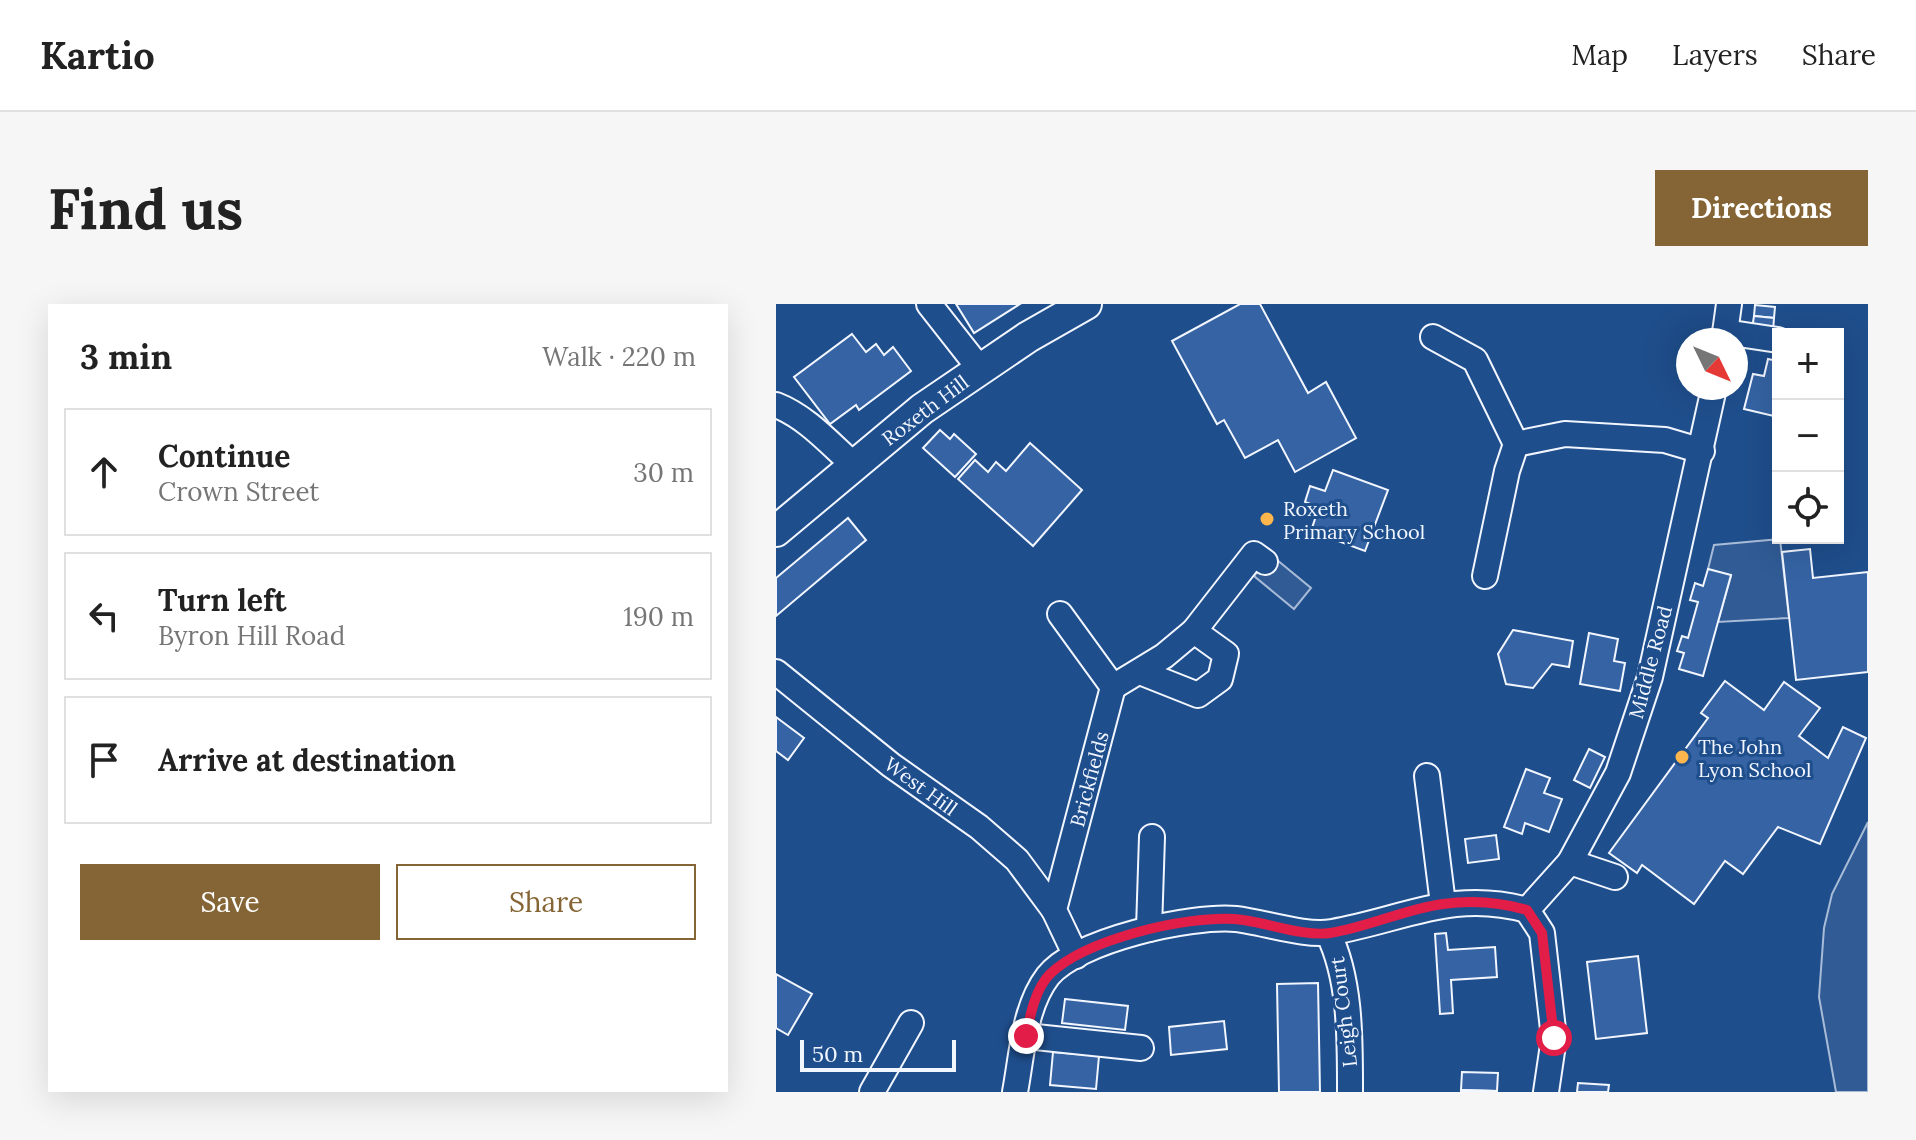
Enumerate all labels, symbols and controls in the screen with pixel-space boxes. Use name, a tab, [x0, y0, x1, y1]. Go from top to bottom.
text: Kartio	[40, 31, 155, 79]
text: Map	[1571, 37, 1628, 73]
text: Layers	[1672, 37, 1758, 73]
text: Share	[1802, 37, 1876, 73]
button: Directions	[1655, 170, 1868, 246]
text: Find us	[48, 173, 243, 244]
north arrow	[1676, 328, 1748, 400]
map controls	[1772, 328, 1844, 544]
button: +	[1772, 328, 1844, 400]
text: 3 min	[80, 335, 172, 378]
text: Walk · 220 m	[542, 340, 696, 373]
street label: Roxeth Hill	[877, 369, 973, 451]
button: −	[1772, 400, 1844, 472]
text: Continue	[158, 437, 290, 475]
icon: ahead	[82, 450, 126, 494]
text: 30 m	[633, 456, 694, 489]
button: locate	[1772, 472, 1844, 544]
text: Crown Street	[158, 475, 319, 508]
place label: Roxeth Primary School	[1283, 496, 1425, 544]
marker: Roxeth Primary School	[1258, 510, 1276, 528]
text: Turn left	[158, 581, 286, 619]
icon: left	[82, 594, 126, 638]
text: 190 m	[623, 600, 694, 633]
street label: Middle Road	[1623, 603, 1677, 721]
text: Byron Hill Road	[158, 619, 345, 652]
street label: Brickfields	[1064, 728, 1114, 830]
place label: The John Lyon School	[1698, 734, 1811, 782]
icon: arrive	[82, 738, 126, 782]
text: Arrive at destination	[158, 741, 456, 779]
marker: The John Lyon School	[1673, 748, 1691, 766]
street label: West Hill	[880, 751, 962, 821]
button: Save	[80, 864, 380, 940]
button: Share	[396, 864, 696, 940]
street label: Leigh Court	[1324, 955, 1362, 1069]
route end	[1008, 1018, 1044, 1054]
route start	[1536, 1020, 1572, 1056]
scale bar	[800, 1036, 956, 1072]
text: 50 m	[812, 1040, 863, 1068]

